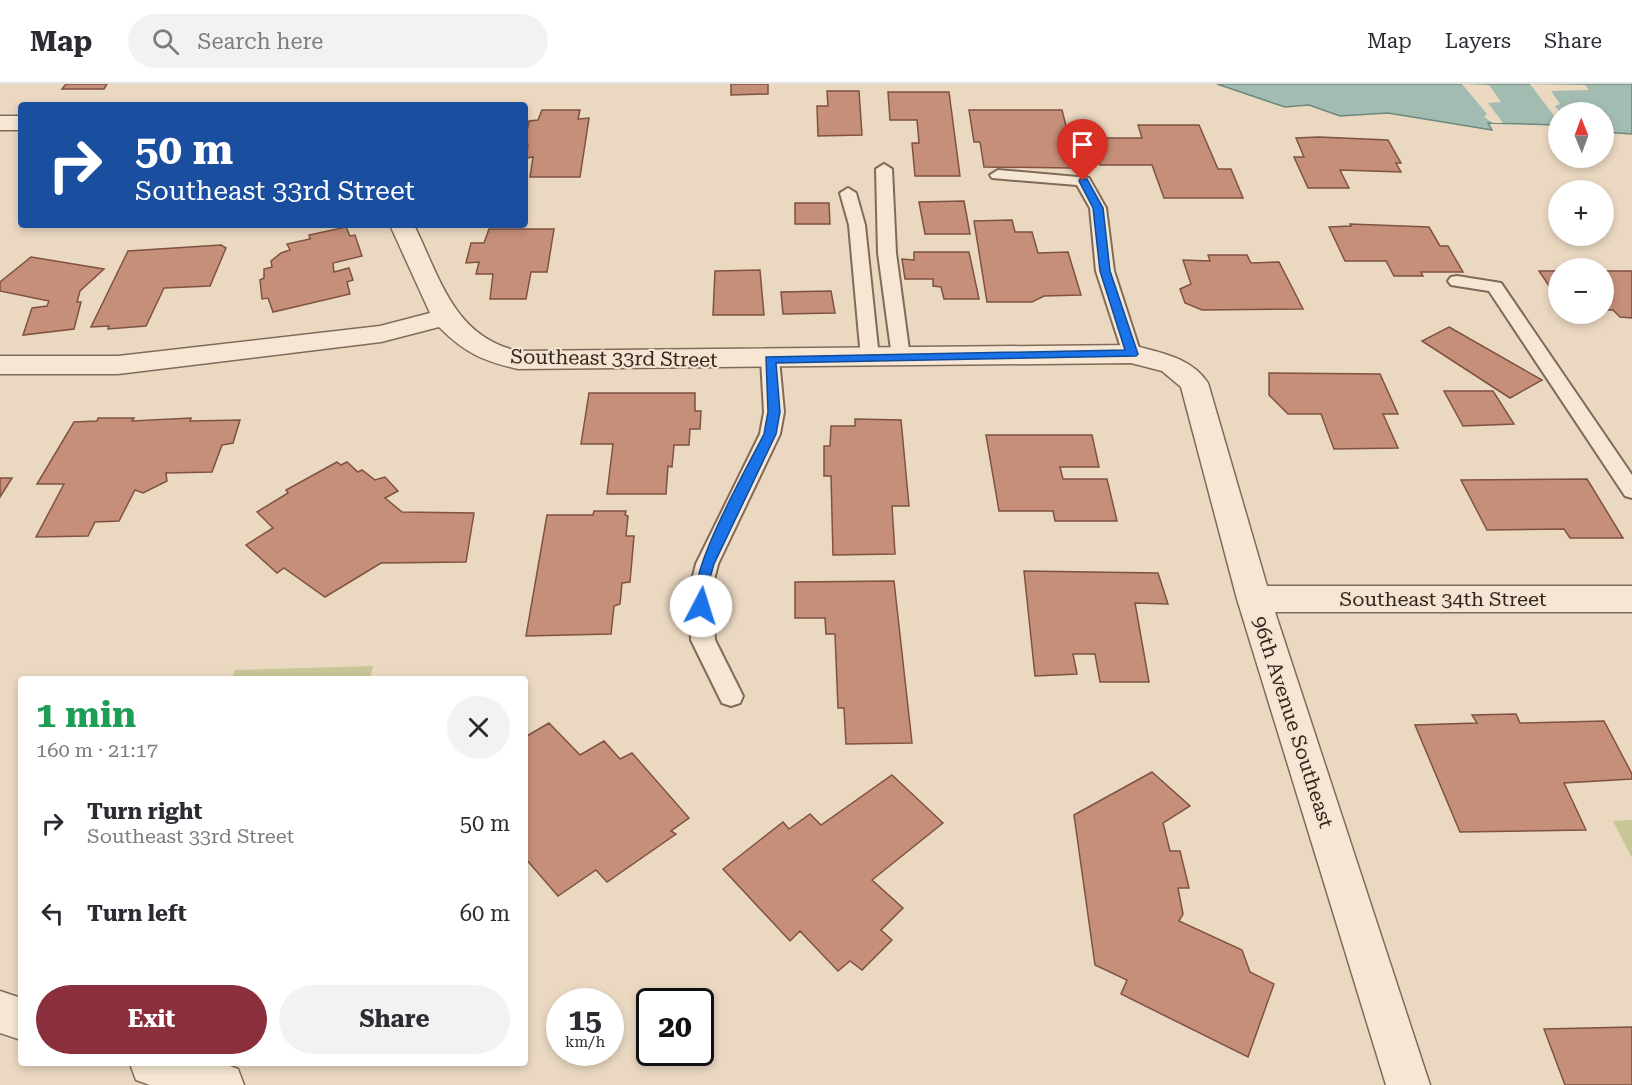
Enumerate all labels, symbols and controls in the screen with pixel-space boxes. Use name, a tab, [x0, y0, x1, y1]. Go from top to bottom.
search box	[128, 14, 548, 68]
text: Map	[30, 25, 92, 58]
icon: search	[149, 25, 182, 58]
text: Search here	[197, 29, 323, 54]
text: Map	[1367, 29, 1412, 53]
text: Layers	[1445, 29, 1511, 53]
text: Share	[1544, 29, 1602, 53]
north arrow	[1548, 102, 1614, 168]
map controls	[1548, 102, 1614, 324]
pin	[1057, 119, 1108, 181]
text: 50 m	[135, 125, 233, 174]
icon: right	[36, 126, 114, 204]
icon: arrive	[1066, 128, 1099, 161]
text: Southeast 33rd Street	[135, 175, 415, 207]
button: +	[1548, 180, 1614, 246]
button: −	[1548, 258, 1614, 324]
street label: Southeast 33rd Street	[510, 344, 718, 372]
position arrow	[669, 574, 733, 638]
street label: Southeast 34th Street	[1340, 587, 1547, 611]
street label: 96th Avenue Southeast	[1247, 613, 1339, 831]
text: 1 min	[36, 694, 136, 736]
button: close	[447, 696, 510, 759]
text: 160 m · 21:17	[36, 738, 158, 762]
text: Turn right	[87, 799, 202, 824]
icon: right	[36, 807, 69, 840]
text: 50 m	[460, 811, 510, 836]
text: Southeast 33rd Street	[87, 824, 294, 848]
icon: left	[36, 897, 69, 930]
text: Turn left	[87, 901, 187, 926]
text: 60 m	[460, 901, 510, 926]
button: Exit	[36, 985, 267, 1054]
button: Share	[279, 985, 510, 1054]
speed limit sign: 20	[636, 988, 714, 1066]
text: 15	[568, 1002, 602, 1037]
text: km/h	[565, 1033, 605, 1051]

